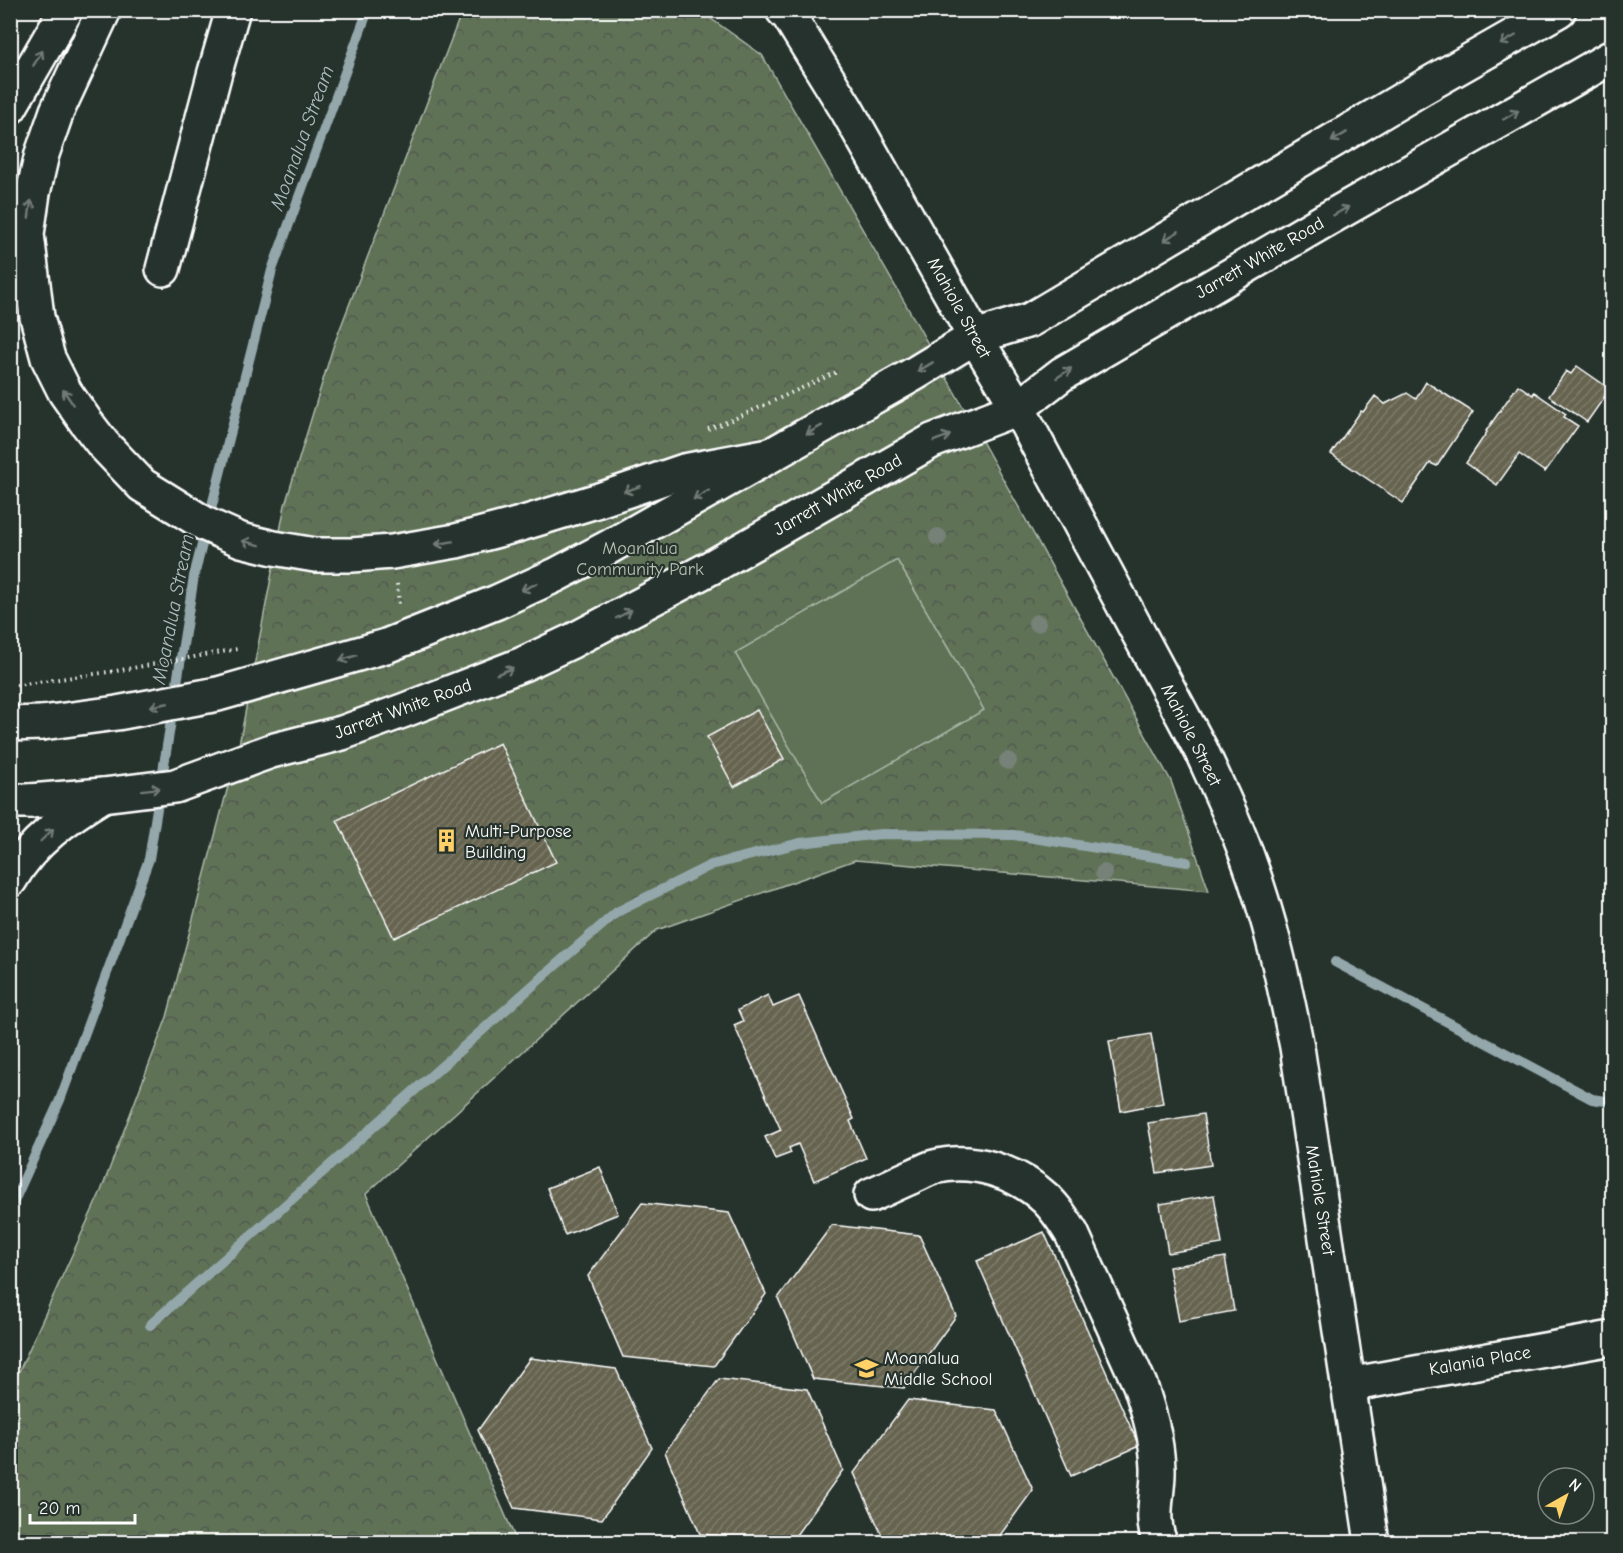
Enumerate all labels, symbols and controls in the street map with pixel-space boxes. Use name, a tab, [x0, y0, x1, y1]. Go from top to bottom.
one-way arrow	[1500, 34, 1517, 46]
one-way arrow	[32, 50, 44, 67]
water label: Moanalua Stream	[265, 62, 339, 214]
one-way arrow	[1502, 109, 1519, 121]
one-way arrow	[1331, 132, 1348, 144]
one-way arrow	[25, 200, 36, 220]
one-way arrow	[1332, 205, 1350, 216]
street label: Jarrett White Road	[1192, 213, 1328, 303]
one-way arrow	[1163, 231, 1180, 243]
street label: Mahiole Street	[923, 254, 996, 363]
one-way arrow	[917, 362, 934, 374]
one-way arrow	[1056, 367, 1072, 379]
one-way arrow	[62, 388, 75, 405]
one-way arrow	[806, 425, 824, 436]
one-way arrow	[932, 431, 951, 442]
street label: Jarrett White Road	[770, 450, 906, 540]
one-way arrow	[623, 484, 642, 495]
one-way arrow	[693, 489, 710, 501]
water label: Moanalua Stream	[147, 532, 199, 687]
one-way arrow	[242, 536, 261, 548]
one-way arrow	[435, 538, 455, 549]
park label: Moanalua Community Park	[576, 538, 704, 580]
one-way arrow	[521, 582, 539, 594]
one-way arrow	[614, 607, 632, 619]
one-way arrow	[338, 653, 357, 664]
one-way arrow	[495, 665, 513, 676]
street label: Jarrett White Road	[331, 674, 475, 744]
street label: Mahiole Street	[1156, 680, 1226, 790]
one-way arrow	[149, 700, 169, 711]
one-way arrow	[141, 783, 161, 794]
place label: Multi-Purpose Building	[465, 821, 572, 863]
one-way arrow	[40, 828, 55, 842]
building icon: Multi-Purpose Building	[434, 828, 460, 854]
street label: Mahiole Street	[1301, 1143, 1339, 1258]
street label: Kalania Place	[1427, 1342, 1533, 1380]
place label: Moanalua Middle School	[884, 1348, 992, 1390]
school or university icon: Moanalua Middle School	[853, 1355, 879, 1381]
north arrow	[1536, 1466, 1596, 1526]
text: N	[1565, 1475, 1585, 1496]
scale bar	[30, 1487, 135, 1525]
text: 20 m	[39, 1498, 80, 1519]

